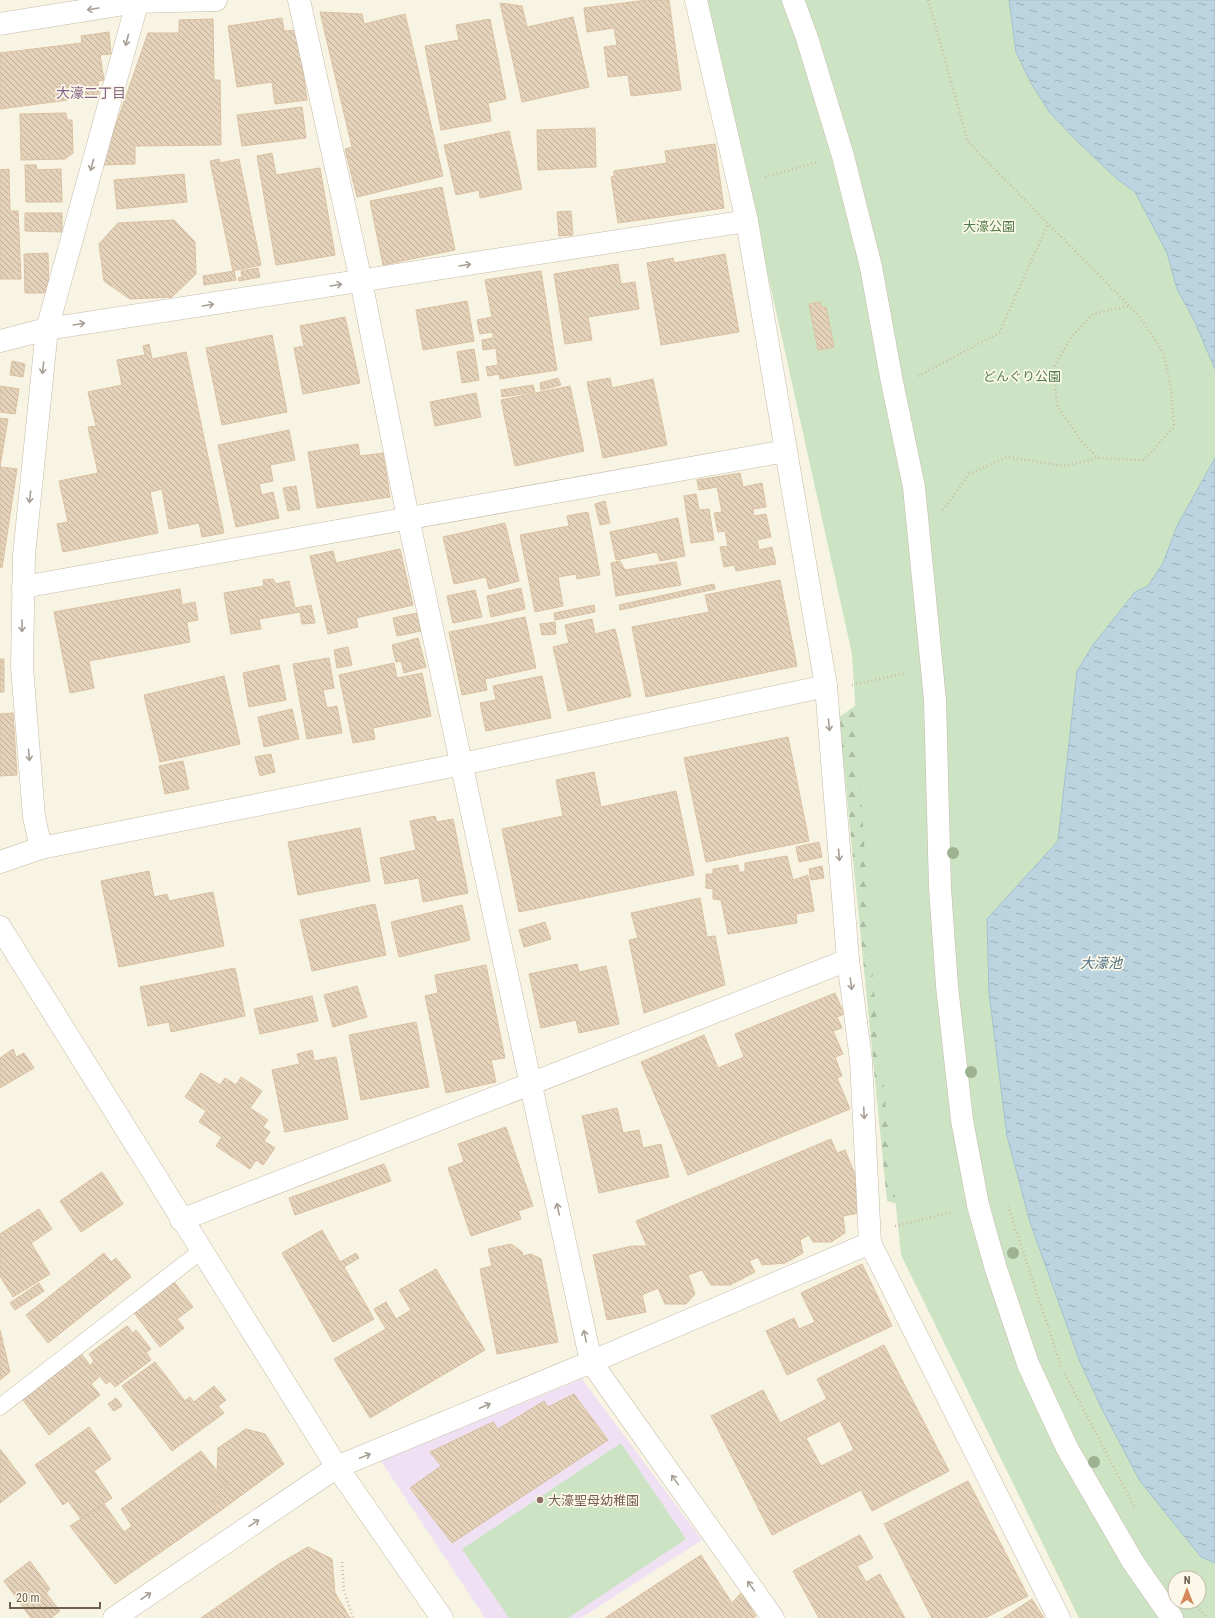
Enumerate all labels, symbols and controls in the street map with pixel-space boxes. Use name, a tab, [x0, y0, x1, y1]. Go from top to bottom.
one-way arrow	[87, 5, 100, 13]
one-way arrow	[123, 33, 130, 46]
district label: 大濠二丁目	[56, 85, 126, 101]
one-way arrow	[88, 158, 95, 171]
park label: 大濠公園	[963, 219, 1015, 234]
one-way arrow	[458, 261, 471, 269]
one-way arrow	[329, 281, 342, 289]
one-way arrow	[201, 301, 214, 309]
one-way arrow	[72, 320, 85, 328]
one-way arrow	[39, 361, 46, 374]
park label: どんぐり公園	[983, 369, 1061, 384]
one-way arrow	[26, 490, 33, 503]
one-way arrow	[18, 619, 26, 632]
one-way arrow	[825, 718, 832, 731]
one-way arrow	[26, 748, 33, 761]
one-way arrow	[836, 848, 843, 861]
water label: 大濠池	[1080, 955, 1124, 971]
one-way arrow	[847, 977, 855, 990]
one-way arrow	[860, 1106, 867, 1119]
one-way arrow	[553, 1202, 561, 1215]
one-way arrow	[581, 1330, 589, 1343]
one-way arrow	[478, 1402, 490, 1409]
one-way arrow	[358, 1452, 370, 1459]
one-way arrow	[671, 1475, 679, 1486]
place label: 大濠聖母幼稚園	[548, 1493, 639, 1508]
marker: 大濠聖母幼稚園	[535, 1495, 545, 1505]
one-way arrow	[248, 1519, 260, 1527]
north arrow	[1167, 1570, 1207, 1610]
text: N	[1184, 1574, 1191, 1587]
one-way arrow	[747, 1581, 755, 1592]
scale bar	[10, 1584, 100, 1610]
text: 20 m	[16, 1591, 40, 1605]
one-way arrow	[140, 1592, 151, 1600]

